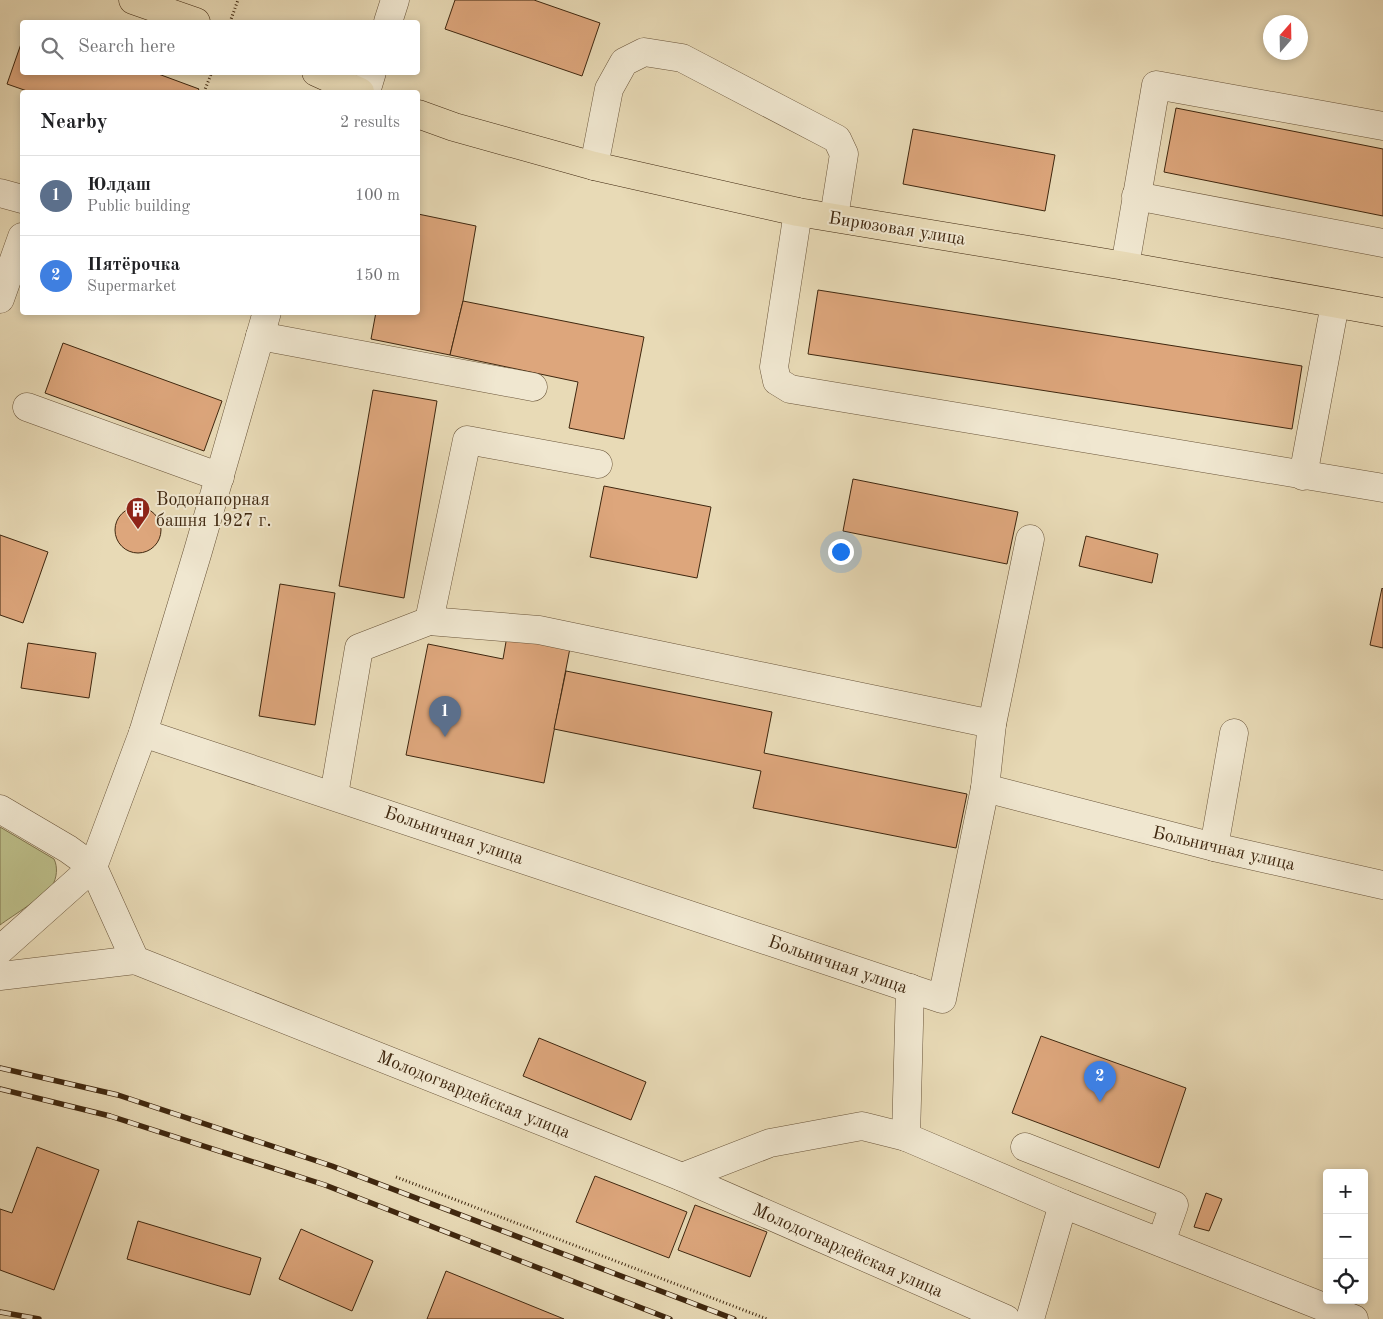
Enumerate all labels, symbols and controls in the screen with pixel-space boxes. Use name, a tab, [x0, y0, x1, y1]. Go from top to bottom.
north arrow	[1263, 15, 1308, 60]
search box	[20, 20, 420, 75]
icon: search	[38, 34, 66, 62]
text: Search here	[78, 38, 175, 57]
text: Nearby	[40, 112, 108, 133]
text: 2 results	[340, 115, 400, 131]
text: Юлдаш	[87, 176, 151, 195]
text: 1	[51, 188, 61, 204]
text: 100 m	[355, 188, 400, 204]
text: Public building	[87, 199, 190, 215]
street label: Бирюзовая улица	[827, 209, 967, 249]
text: Пятёрочка	[87, 256, 180, 275]
text: 2	[51, 268, 61, 284]
text: 150 m	[355, 268, 400, 284]
text: Supermarket	[87, 279, 176, 295]
place label: Водонапорная башня 1927 г.	[156, 491, 272, 530]
building icon: Водонапорная башня 1927 г.	[125, 496, 151, 530]
your location	[828, 539, 854, 565]
pin: 1	[429, 696, 461, 737]
street label: Больничная улица	[382, 804, 526, 868]
street label: Больничная улица	[1151, 824, 1297, 874]
street label: Больничная улица	[766, 933, 910, 997]
street label: Молодогвардейская улица	[375, 1048, 573, 1142]
pin: 2	[1084, 1061, 1116, 1102]
map controls	[1323, 1169, 1368, 1304]
button: +	[1323, 1169, 1368, 1214]
street label: Молодогвардейская улица	[750, 1201, 946, 1301]
button: −	[1323, 1214, 1368, 1259]
button: locate	[1323, 1259, 1368, 1304]

